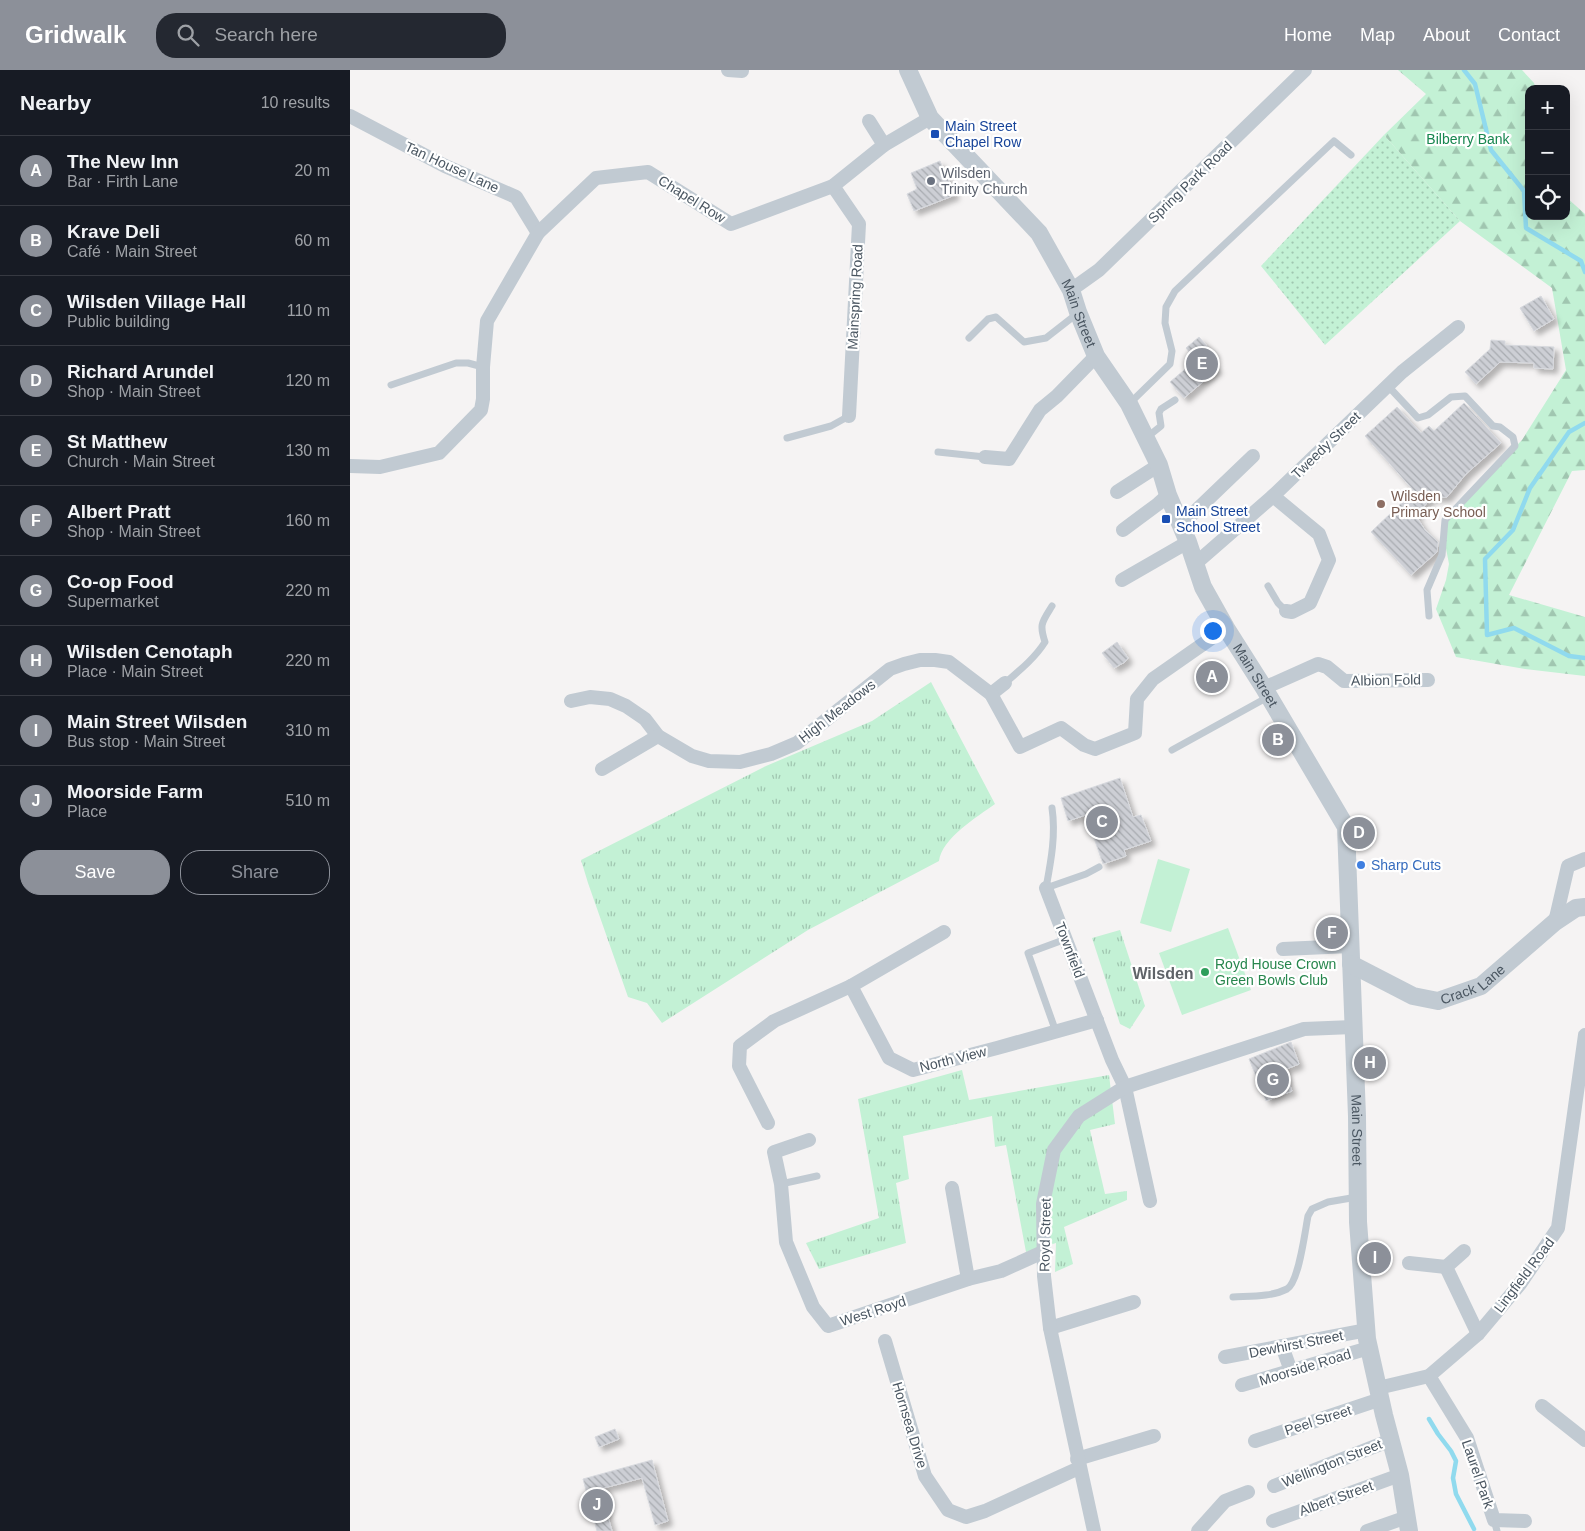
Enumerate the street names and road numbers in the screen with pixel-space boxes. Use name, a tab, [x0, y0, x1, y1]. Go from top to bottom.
street label: Tan House Lane	[402, 138, 502, 196]
street label: Spring Park Road	[1145, 138, 1235, 226]
street label: Chapel Row	[655, 172, 729, 226]
street label: Mainspring Road	[844, 244, 866, 350]
street label: Main Street	[1058, 276, 1100, 349]
street label: Tweedy Street	[1288, 408, 1364, 482]
street label: Main Street	[1230, 640, 1281, 710]
street label: Albion Fold	[1351, 671, 1421, 689]
street label: High Meadows	[796, 676, 878, 746]
street label: Townfield	[1052, 920, 1088, 980]
street label: Crack Lane	[1438, 961, 1508, 1008]
street label: North View	[918, 1043, 989, 1075]
street label: Main Street	[1348, 1094, 1365, 1166]
street label: Royd Street	[1036, 1198, 1054, 1272]
street label: Lingfield Road	[1491, 1234, 1557, 1316]
street label: West Royd	[838, 1293, 908, 1329]
street label: Dewhirst Street	[1248, 1327, 1345, 1361]
street label: Moorside Road	[1257, 1345, 1353, 1389]
street label: Hornsea Drive	[889, 1380, 931, 1470]
street label: Peel Street	[1283, 1402, 1354, 1438]
street label: Wellington Street	[1280, 1436, 1384, 1490]
street label: Laurel Park	[1459, 1438, 1498, 1511]
street label: Albert Street	[1297, 1477, 1375, 1519]

